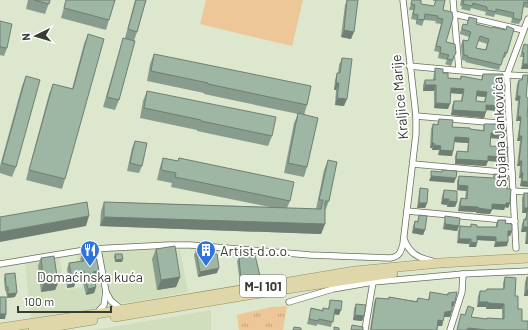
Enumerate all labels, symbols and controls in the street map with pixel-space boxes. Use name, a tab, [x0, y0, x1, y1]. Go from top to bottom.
north arrow	[16, 16, 56, 56]
text: N	[19, 33, 32, 41]
street label: Kraljice Marije	[387, 54, 411, 140]
street label: Stojana Jankovića	[489, 77, 509, 187]
restaurant icon: Domaćinska kuća	[79, 239, 101, 267]
building icon: Artist d.o.o.	[195, 239, 217, 267]
place label: Artist d.o.o.	[220, 242, 291, 259]
place label: Domaćinska kuća	[37, 268, 143, 285]
road number: M-I 101	[240, 275, 286, 297]
scale bar	[18, 288, 111, 314]
text: 100 m	[24, 294, 54, 308]

